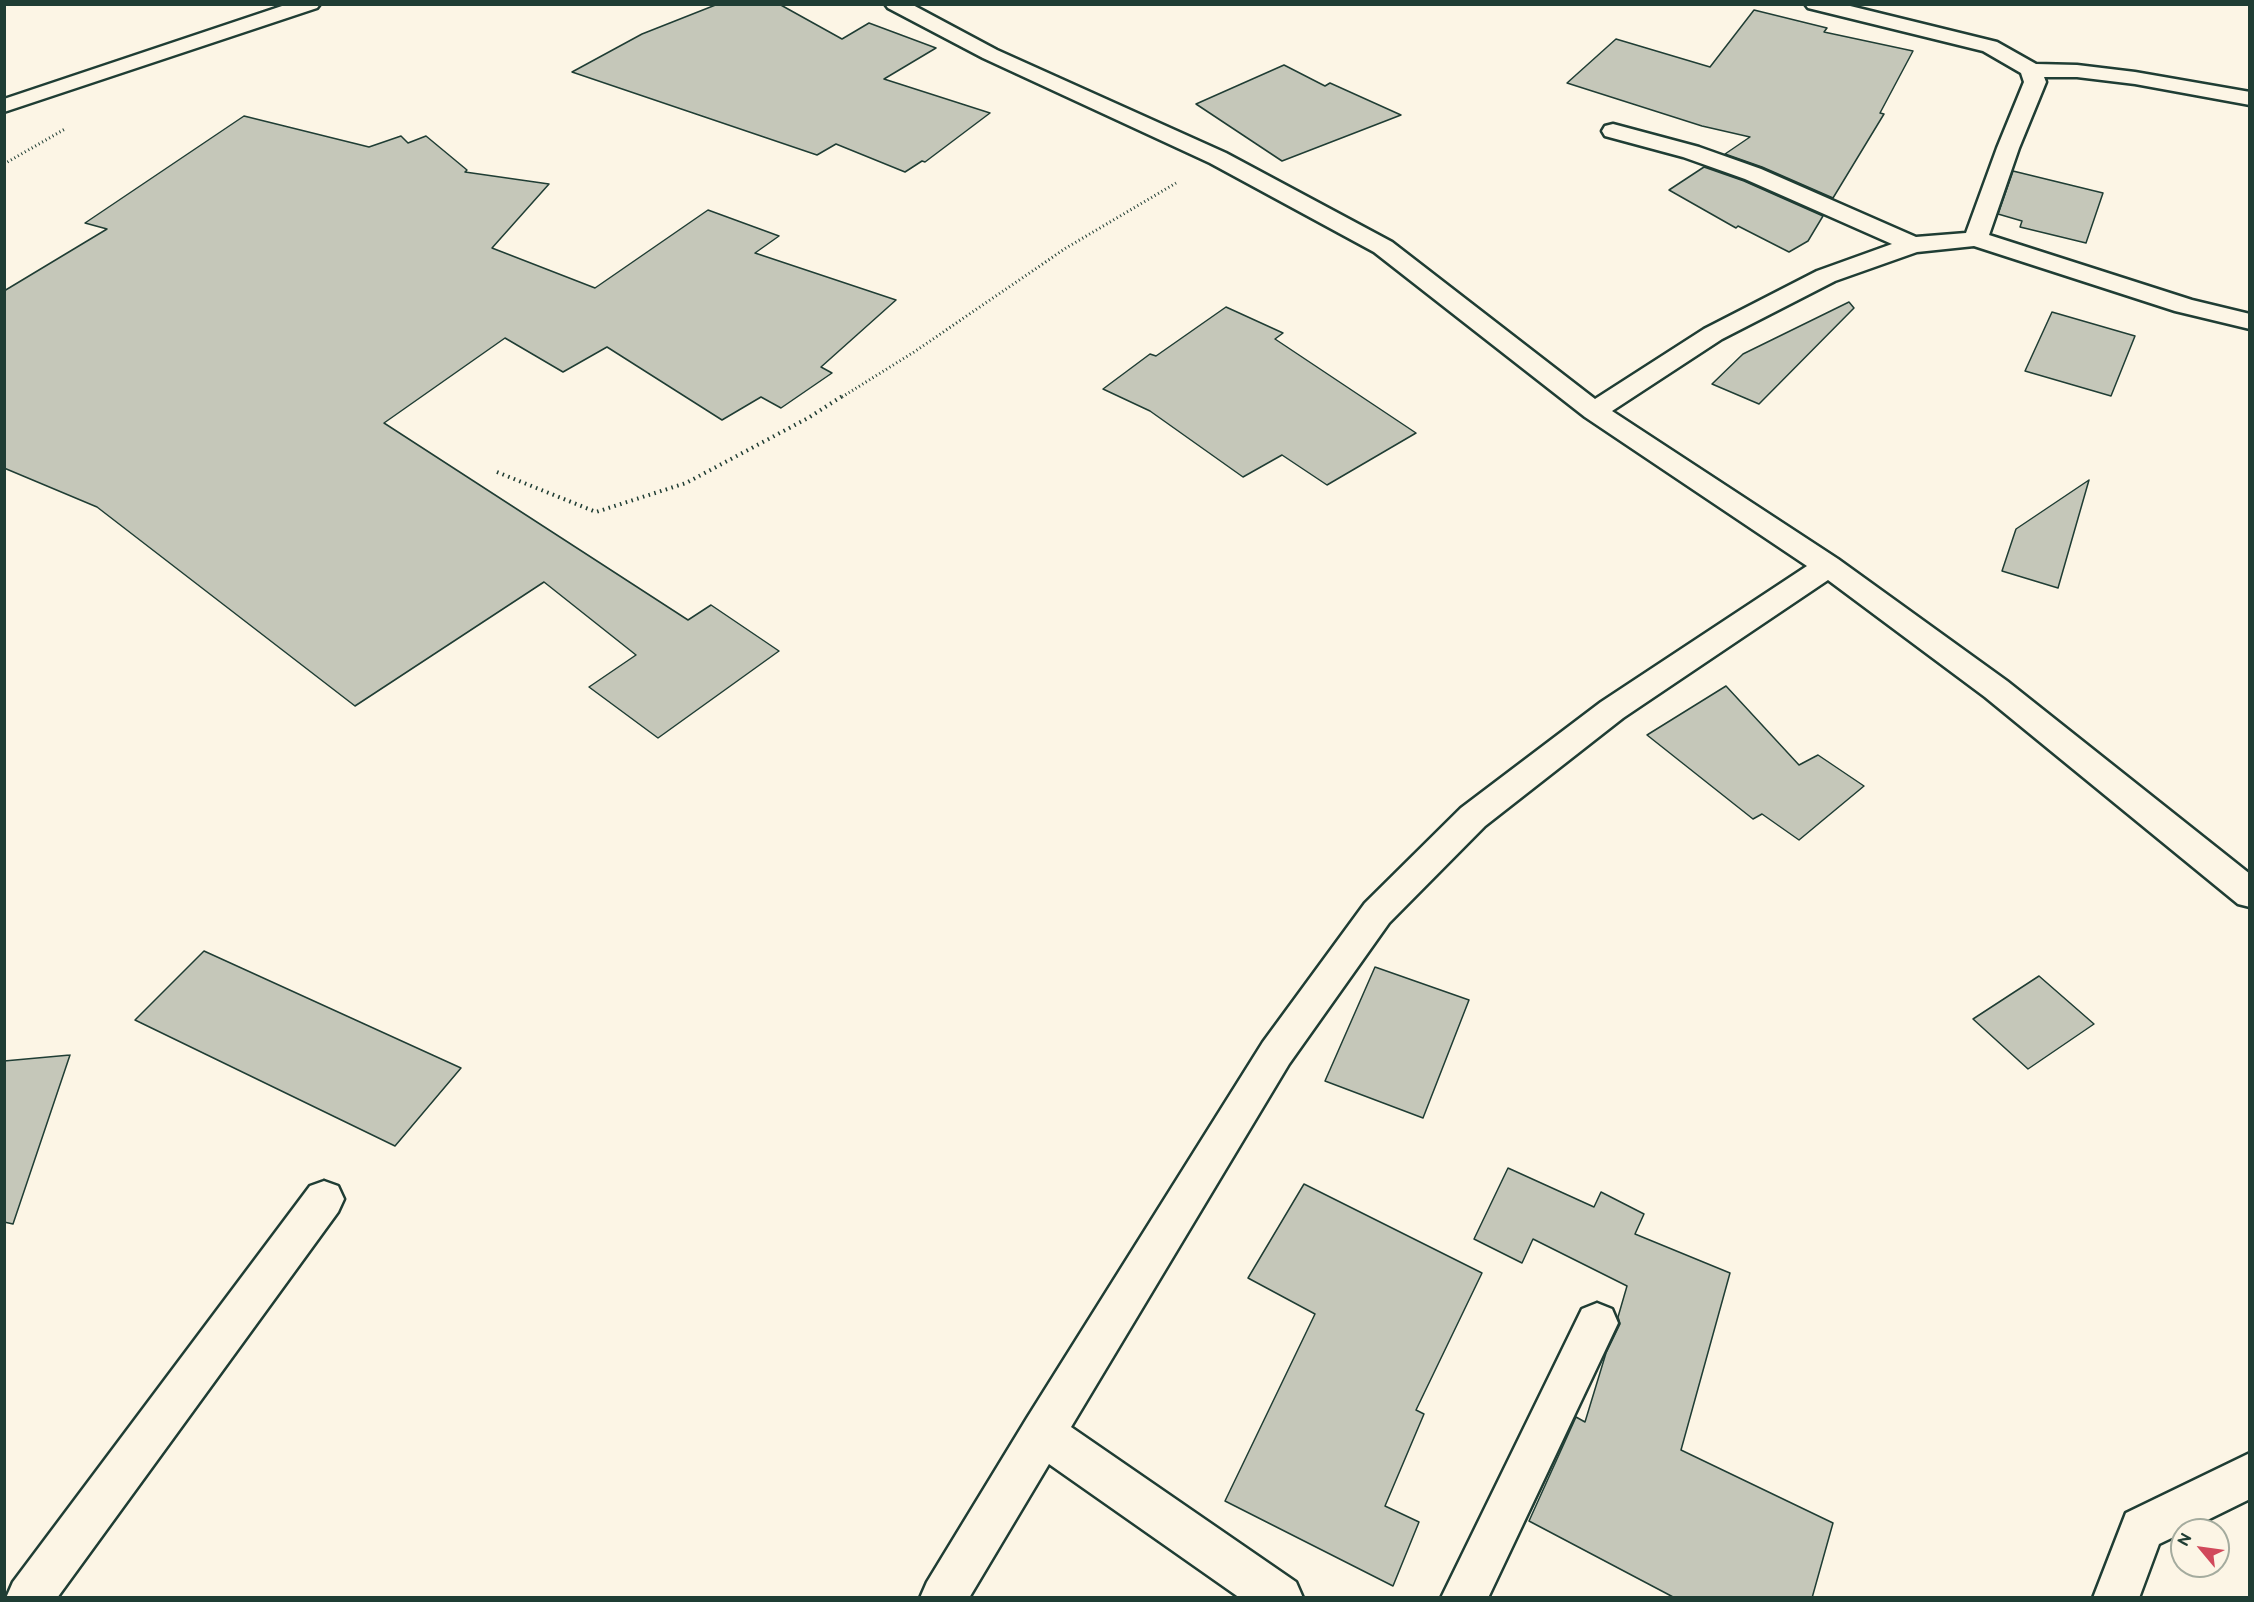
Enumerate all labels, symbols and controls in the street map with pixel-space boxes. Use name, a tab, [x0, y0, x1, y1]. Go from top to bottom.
north arrow	[2170, 1518, 2230, 1578]
text: N	[2174, 1530, 2197, 1550]

